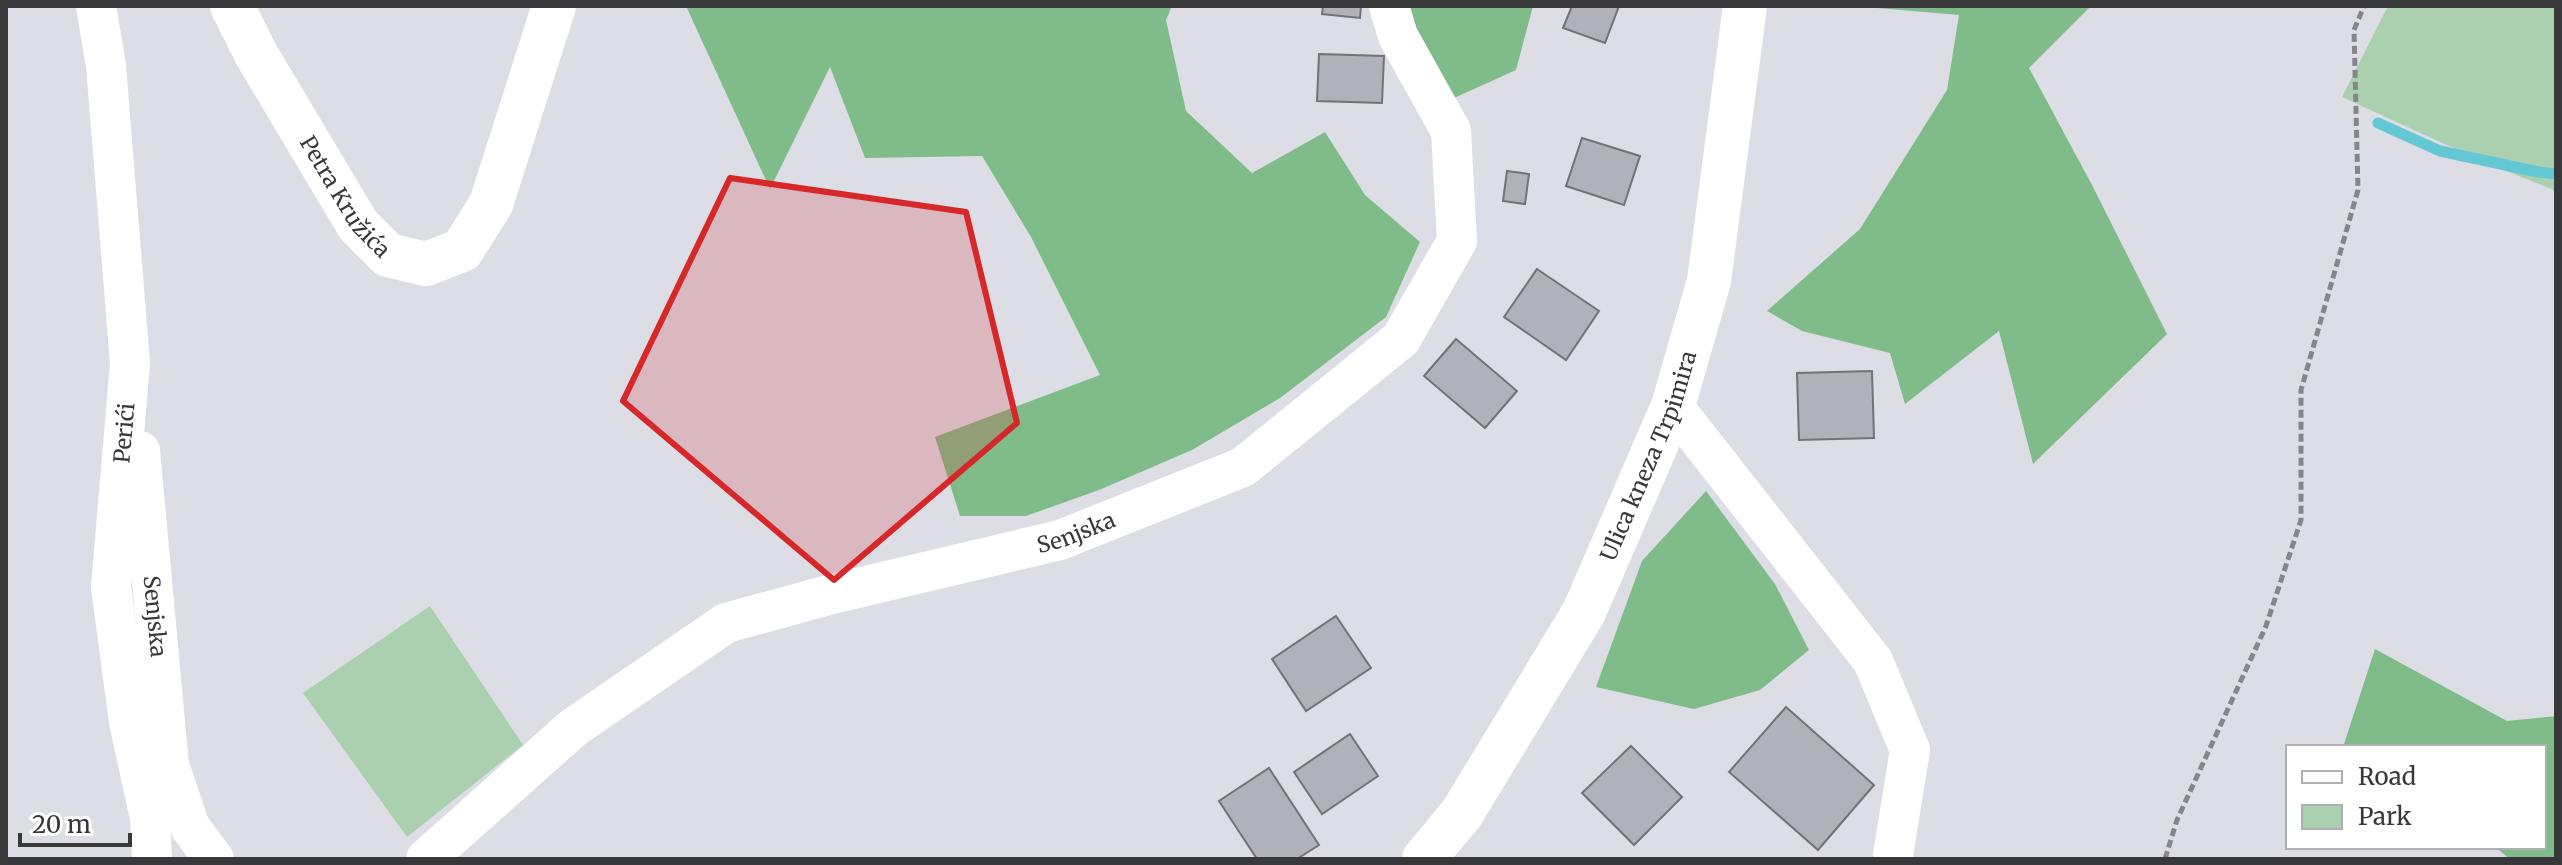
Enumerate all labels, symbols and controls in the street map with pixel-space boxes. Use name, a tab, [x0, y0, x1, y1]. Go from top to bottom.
street label: Petra Kružića	[294, 130, 397, 264]
street label: Ulica kneza Trpimira	[1594, 347, 1702, 565]
street label: Perići	[107, 402, 141, 464]
street label: Senjska	[1034, 505, 1119, 559]
street label: Senjska	[138, 574, 173, 658]
legend	[2286, 745, 2546, 849]
text: Road	[2358, 761, 2416, 792]
scale bar	[20, 797, 130, 847]
text: Park	[2358, 801, 2412, 832]
text: 20 m	[32, 809, 91, 840]

